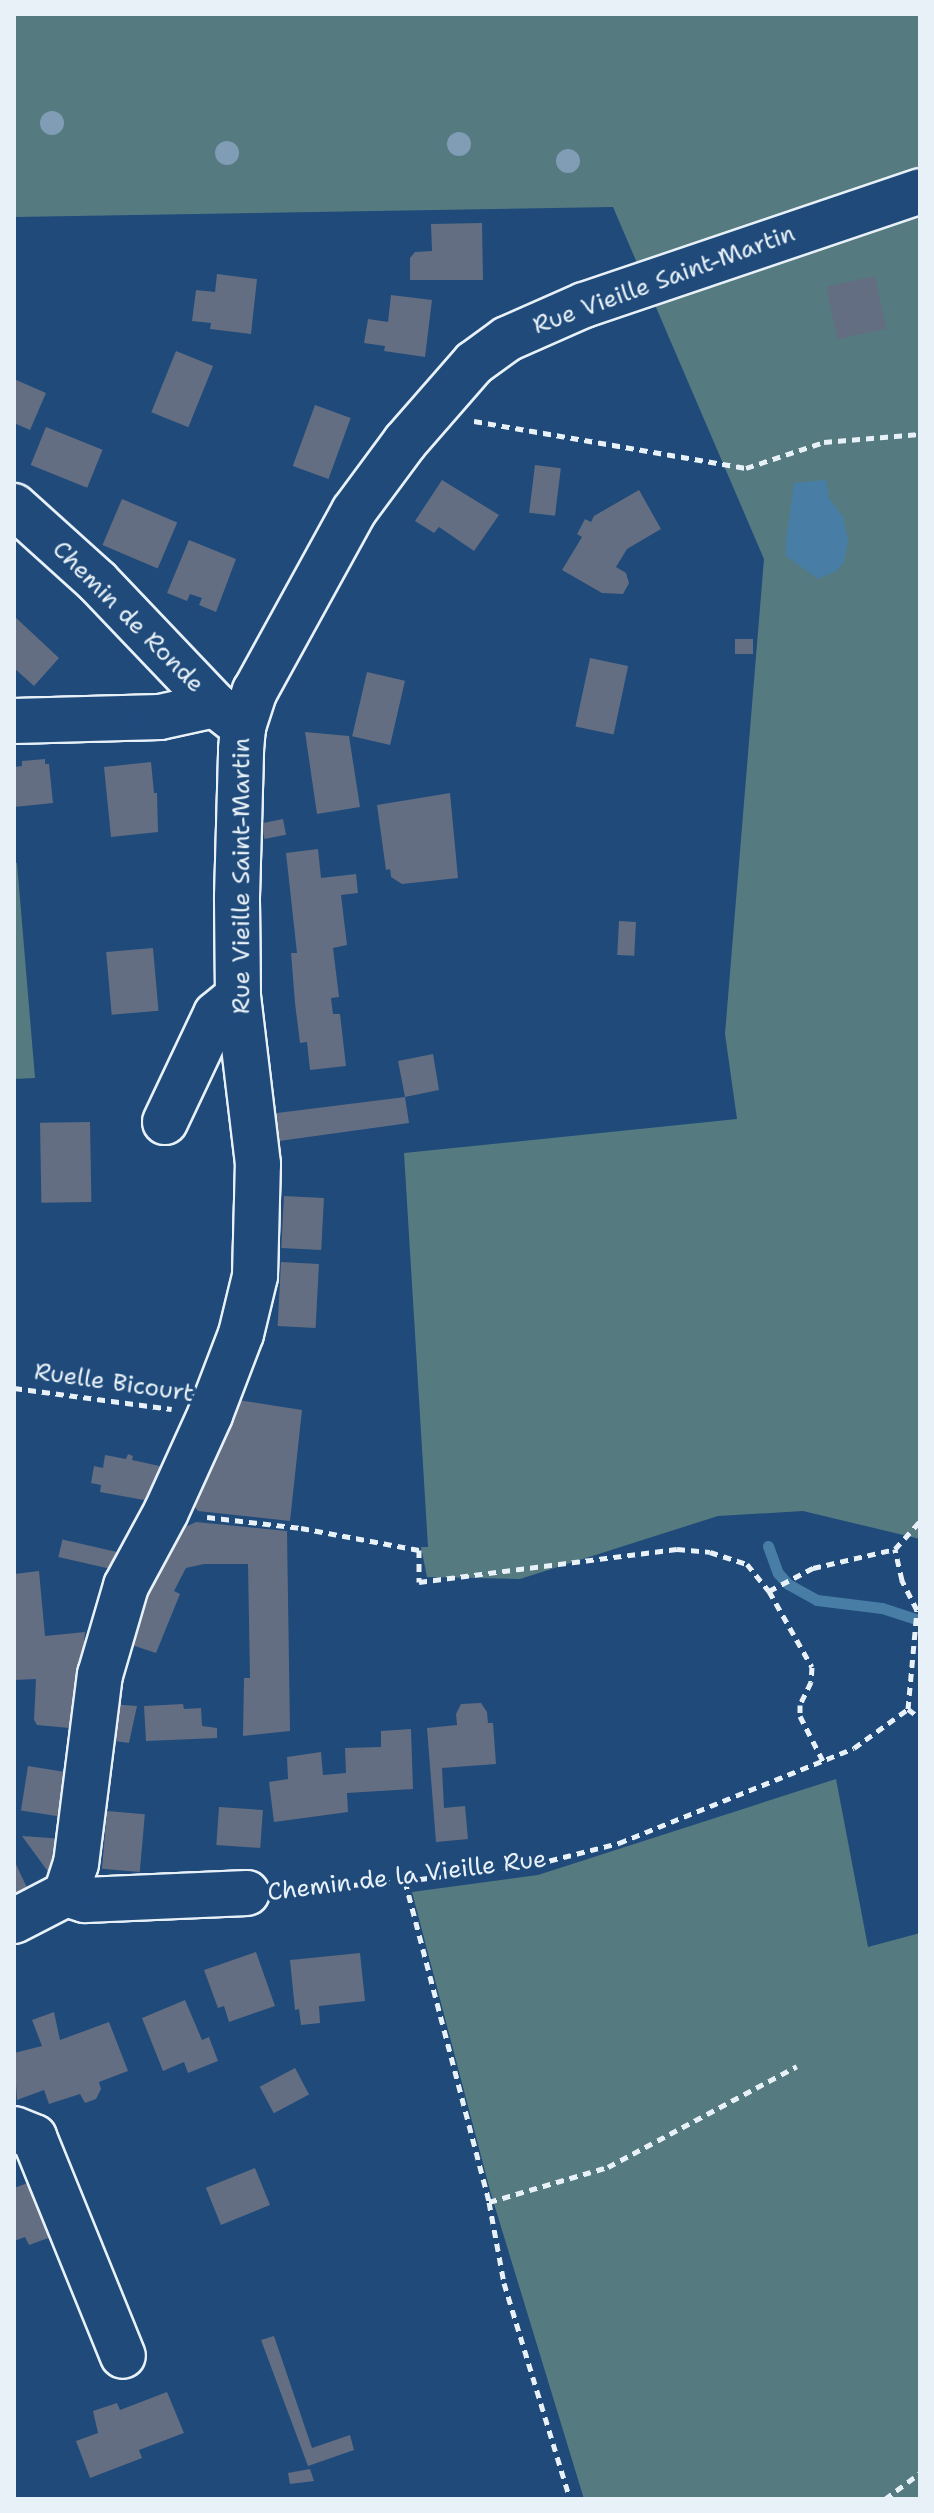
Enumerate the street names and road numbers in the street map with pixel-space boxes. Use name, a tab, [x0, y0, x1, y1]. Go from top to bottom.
street label: Rue Vieille Saint-Martin	[529, 219, 799, 341]
street label: Chemin de Ronde	[46, 535, 210, 699]
street label: Rue Vieille Saint-Martin	[228, 738, 256, 1014]
street label: Ruelle Bicourt	[32, 1358, 196, 1408]
street label: Chemin de la Vieille Rue	[266, 1845, 548, 1907]

